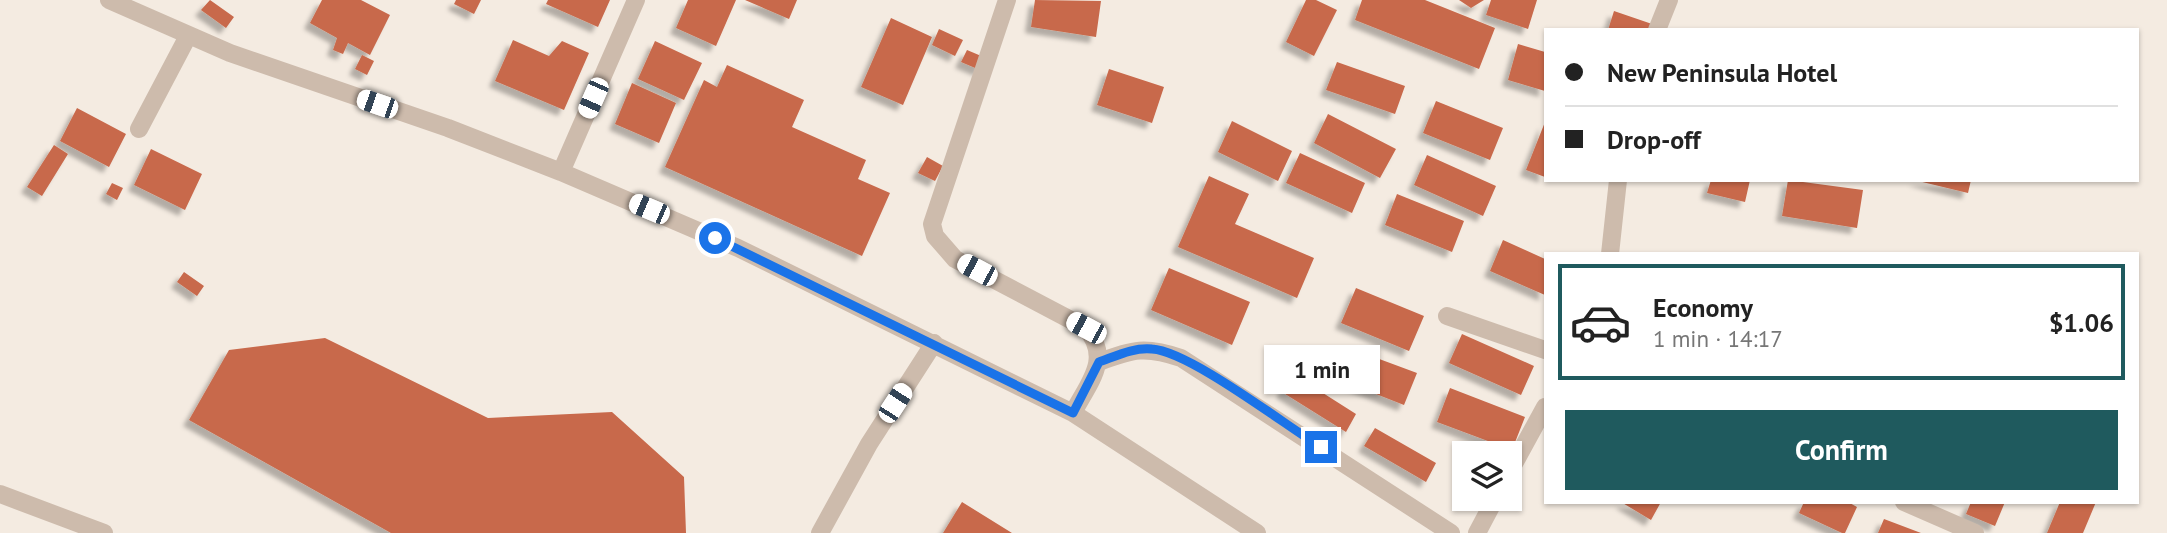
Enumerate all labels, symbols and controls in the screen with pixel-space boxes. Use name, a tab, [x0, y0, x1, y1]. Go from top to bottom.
text: New Peninsula Hotel	[1607, 56, 1837, 89]
car	[575, 75, 612, 121]
car	[354, 87, 401, 121]
text: Drop-off	[1607, 123, 1701, 156]
car	[626, 191, 673, 227]
route start	[699, 222, 731, 254]
car	[954, 251, 1001, 289]
icon: car	[1569, 291, 1632, 354]
text: Economy	[1653, 291, 1753, 324]
text: $1.06	[2049, 306, 2114, 339]
car	[1063, 309, 1110, 347]
text: 1 min · 14:17	[1653, 324, 1783, 353]
callout: 1 min	[1263, 346, 1379, 394]
text: 1 min	[1294, 355, 1350, 384]
car	[875, 380, 916, 426]
button: Confirm	[1565, 410, 2118, 490]
route end	[1305, 431, 1337, 463]
map controls	[1452, 441, 1522, 511]
button: layers	[1452, 441, 1522, 511]

